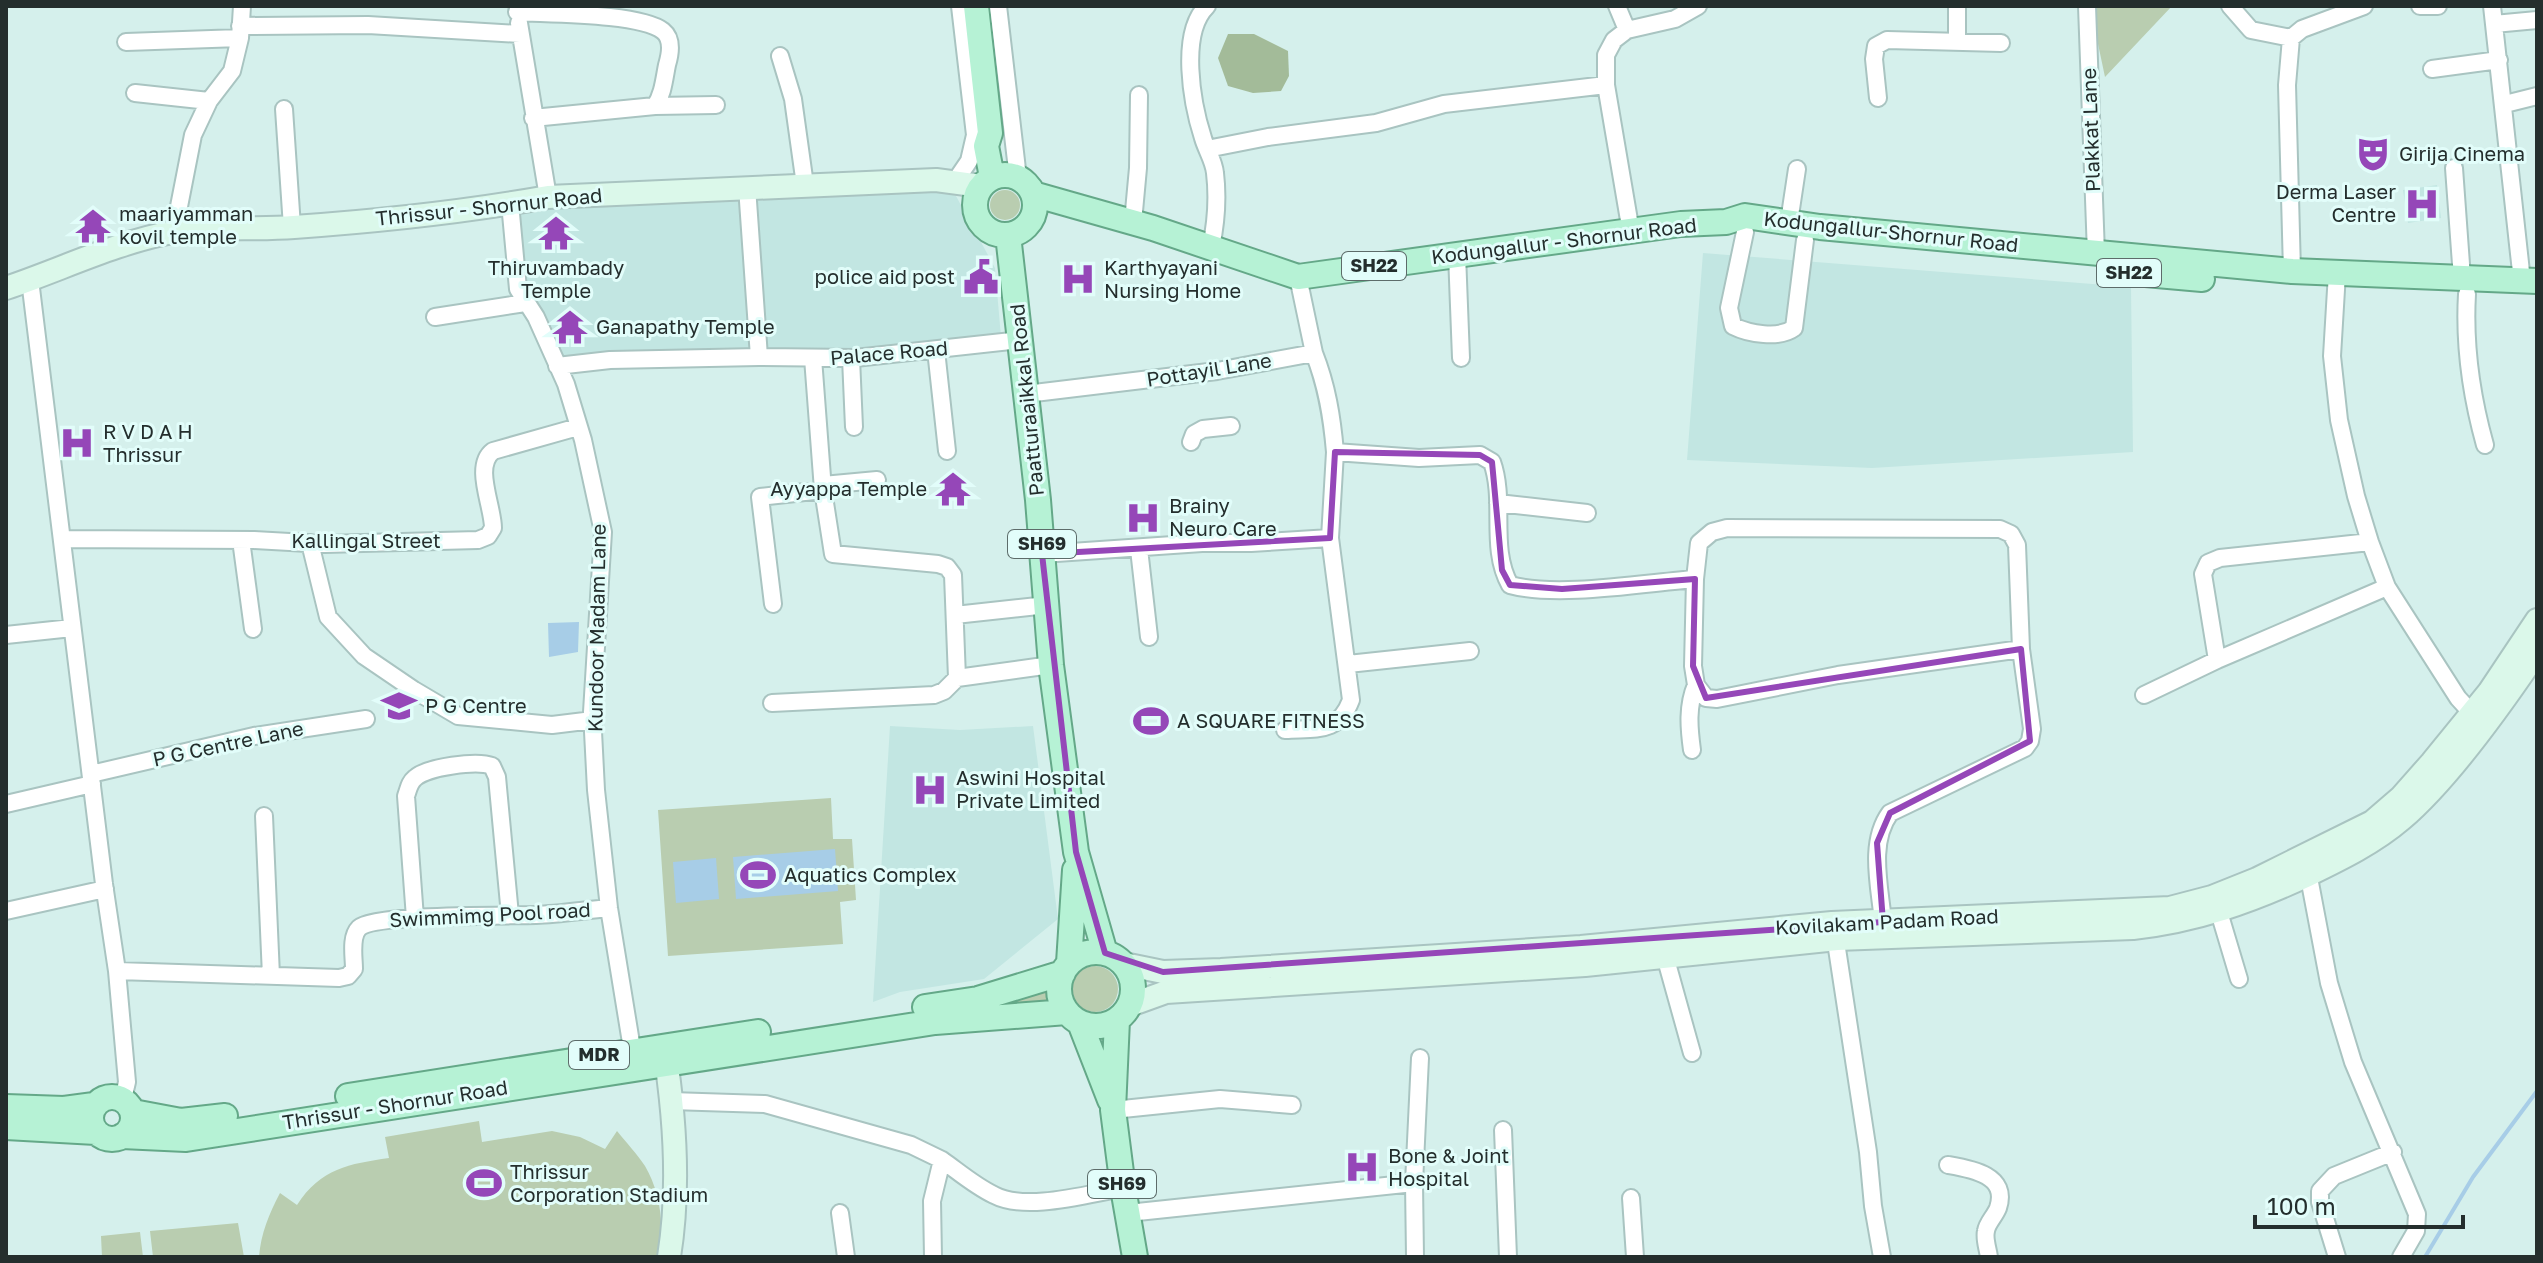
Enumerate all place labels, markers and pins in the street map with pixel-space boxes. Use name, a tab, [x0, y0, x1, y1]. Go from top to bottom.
theatre icon: Girija Cinema	[2354, 135, 2392, 173]
place label: Girija Cinema	[2399, 141, 2525, 165]
place label: Derma Laser Centre	[2276, 179, 2396, 226]
hospital icon: Derma Laser Centre	[2403, 185, 2441, 223]
place label: maariyamman kovil temple	[119, 201, 253, 248]
temple icon: maariyamman kovil temple	[74, 207, 112, 245]
temple icon: Thiruvambady Temple	[537, 214, 575, 252]
place label: Thiruvambady Temple	[488, 255, 624, 302]
place label: Karthyayani Nursing Home	[1104, 255, 1241, 302]
public building icon: police aid post	[962, 258, 1000, 296]
hospital icon: Karthyayani Nursing Home	[1059, 260, 1097, 298]
place label: police aid post	[815, 264, 955, 288]
temple icon: Ganapathy Temple	[551, 308, 589, 346]
place label: Ganapathy Temple	[596, 314, 775, 338]
place label: R V D A H Thrissur	[103, 419, 193, 466]
hospital icon: R V D A H Thrissur	[58, 424, 96, 462]
temple icon: Ayyappa Temple	[934, 470, 972, 508]
place label: Ayyappa Temple	[770, 476, 927, 500]
place label: Brainy Neuro Care	[1169, 493, 1277, 540]
hospital icon: Brainy Neuro Care	[1124, 499, 1162, 537]
school or university icon: P G Centre	[380, 687, 418, 725]
place label: P G Centre	[425, 693, 527, 717]
sports icon: A SQUARE FITNESS	[1132, 702, 1170, 740]
place label: A SQUARE FITNESS	[1177, 708, 1365, 732]
place label: Aswini Hospital Private Limited	[956, 765, 1105, 812]
hospital icon: Aswini Hospital Private Limited	[911, 771, 949, 809]
sports icon: Aquatics Complex	[739, 856, 777, 894]
place label: Aquatics Complex	[784, 862, 957, 886]
place label: Bone & Joint Hospital	[1388, 1143, 1509, 1190]
hospital icon: Bone & Joint Hospital	[1343, 1148, 1381, 1186]
place label: Thrissur Corporation Stadium	[510, 1159, 708, 1206]
sports icon: Thrissur Corporation Stadium	[465, 1164, 503, 1202]

